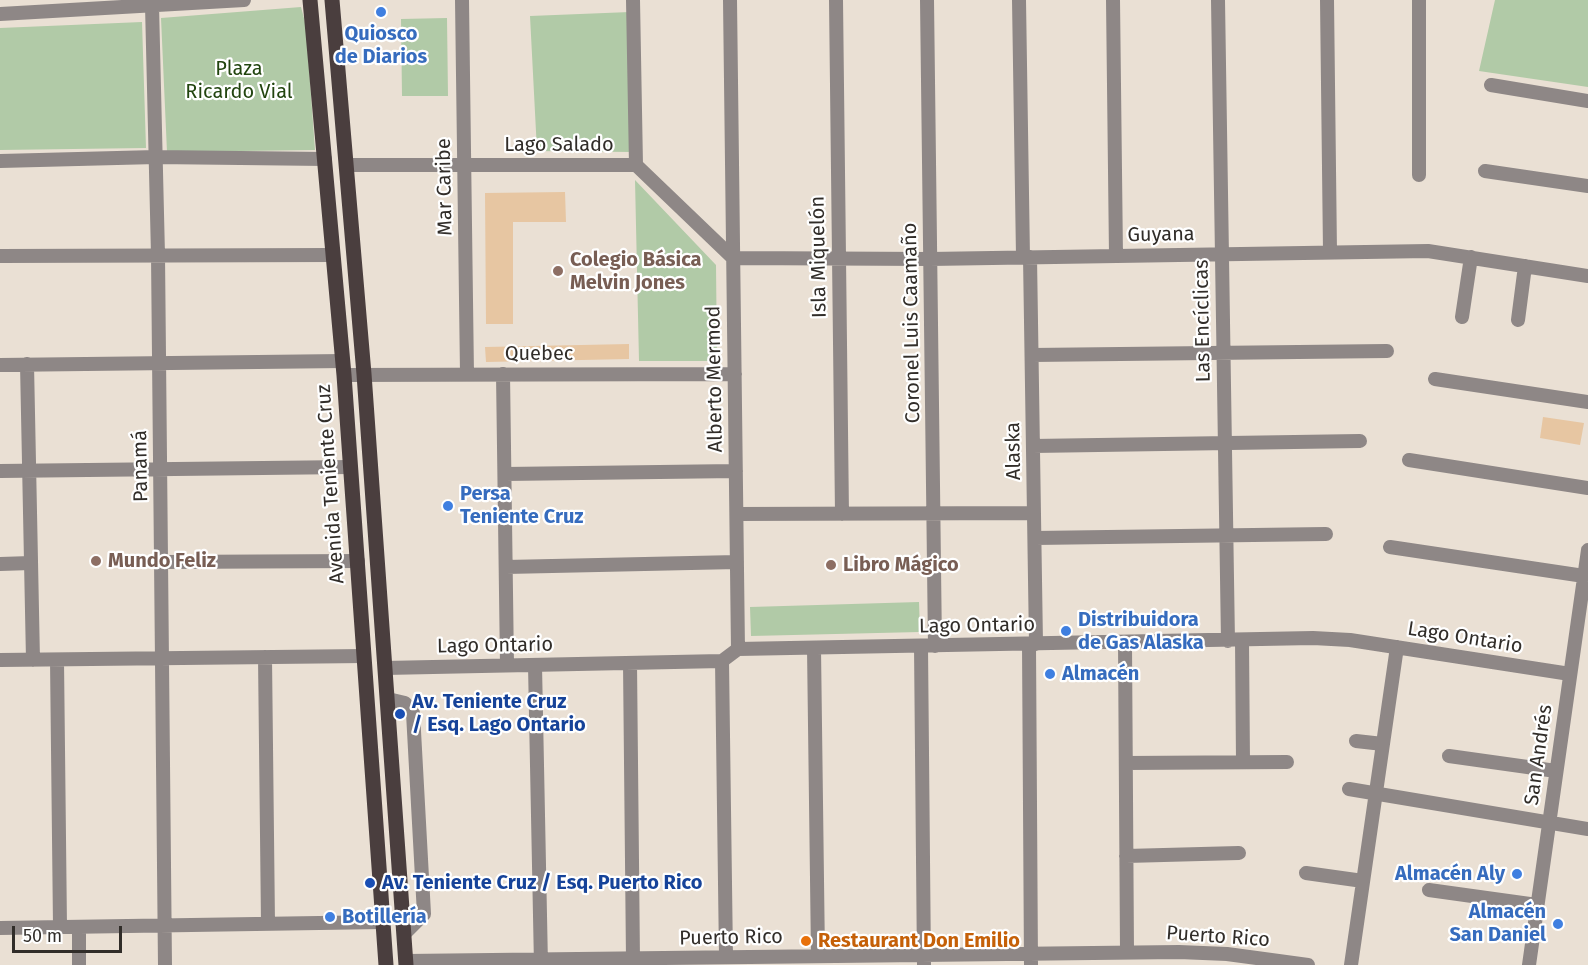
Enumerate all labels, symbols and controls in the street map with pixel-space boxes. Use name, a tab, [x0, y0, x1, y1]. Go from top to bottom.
marker: Quiosco de Diarios	[374, 5, 388, 19]
place label: Quiosco de Diarios	[335, 22, 427, 69]
park label: Plaza Ricardo Vial	[185, 57, 293, 104]
street label: Lago Salado	[504, 133, 614, 157]
street label: Mar Caribe	[432, 138, 458, 236]
street label: Isla Miquelón	[806, 196, 832, 318]
street label: Coronel Luis Caamaño	[898, 222, 926, 424]
street label: Guyana	[1127, 222, 1195, 248]
place label: Colegio Básica Melvin Jones	[570, 248, 701, 295]
street label: Las Encíclicas	[1190, 259, 1216, 383]
marker: Colegio Básica Melvin Jones	[551, 264, 565, 278]
street label: Alberto Mermod	[702, 305, 728, 453]
street label: Quebec	[505, 342, 573, 366]
street label: Avenida Teniente Cruz	[312, 383, 350, 585]
street label: Alaska	[1001, 422, 1027, 480]
street label: Panamá	[128, 430, 154, 502]
place label: Persa Teniente Cruz	[460, 482, 584, 529]
marker: Persa Teniente Cruz	[441, 499, 455, 513]
place label: Mundo Feliz	[108, 549, 216, 573]
place label: Libro Mágico	[843, 553, 959, 577]
marker: Mundo Feliz	[89, 554, 103, 568]
marker: Libro Mágico	[824, 558, 838, 572]
place label: Distribuidora de Gas Alaska	[1078, 608, 1204, 655]
street label: Lago Ontario	[919, 613, 1035, 639]
street label: Lago Ontario	[1406, 617, 1524, 659]
marker: Distribuidora de Gas Alaska	[1059, 624, 1073, 638]
street label: Lago Ontario	[437, 633, 553, 659]
place label: Almacén	[1062, 662, 1139, 686]
marker: Almacén	[1043, 667, 1057, 681]
place label: Av. Teniente Cruz / Esq. Lago Ontario	[412, 690, 586, 737]
street label: San Andrés	[1520, 703, 1558, 807]
marker: Av. Teniente Cruz / Esq. Lago Ontario	[393, 707, 407, 721]
place label: Almacén Aly	[1395, 862, 1505, 886]
marker: Almacén Aly	[1510, 867, 1524, 881]
place label: Av. Teniente Cruz / Esq. Puerto Rico	[382, 871, 702, 895]
marker: Av. Teniente Cruz / Esq. Puerto Rico	[363, 876, 377, 890]
place label: Almacén San Daniel	[1449, 900, 1546, 947]
place label: Botillería	[342, 905, 427, 929]
marker: Botillería	[323, 910, 337, 924]
scale bar	[15, 914, 124, 952]
marker: Almacén San Daniel	[1551, 917, 1565, 931]
street label: Puerto Rico	[1165, 921, 1271, 953]
text: 50 m	[23, 925, 62, 947]
street label: Puerto Rico	[679, 925, 783, 951]
place label: Restaurant Don Emilio	[818, 929, 1020, 953]
marker: Restaurant Don Emilio	[799, 934, 813, 948]

